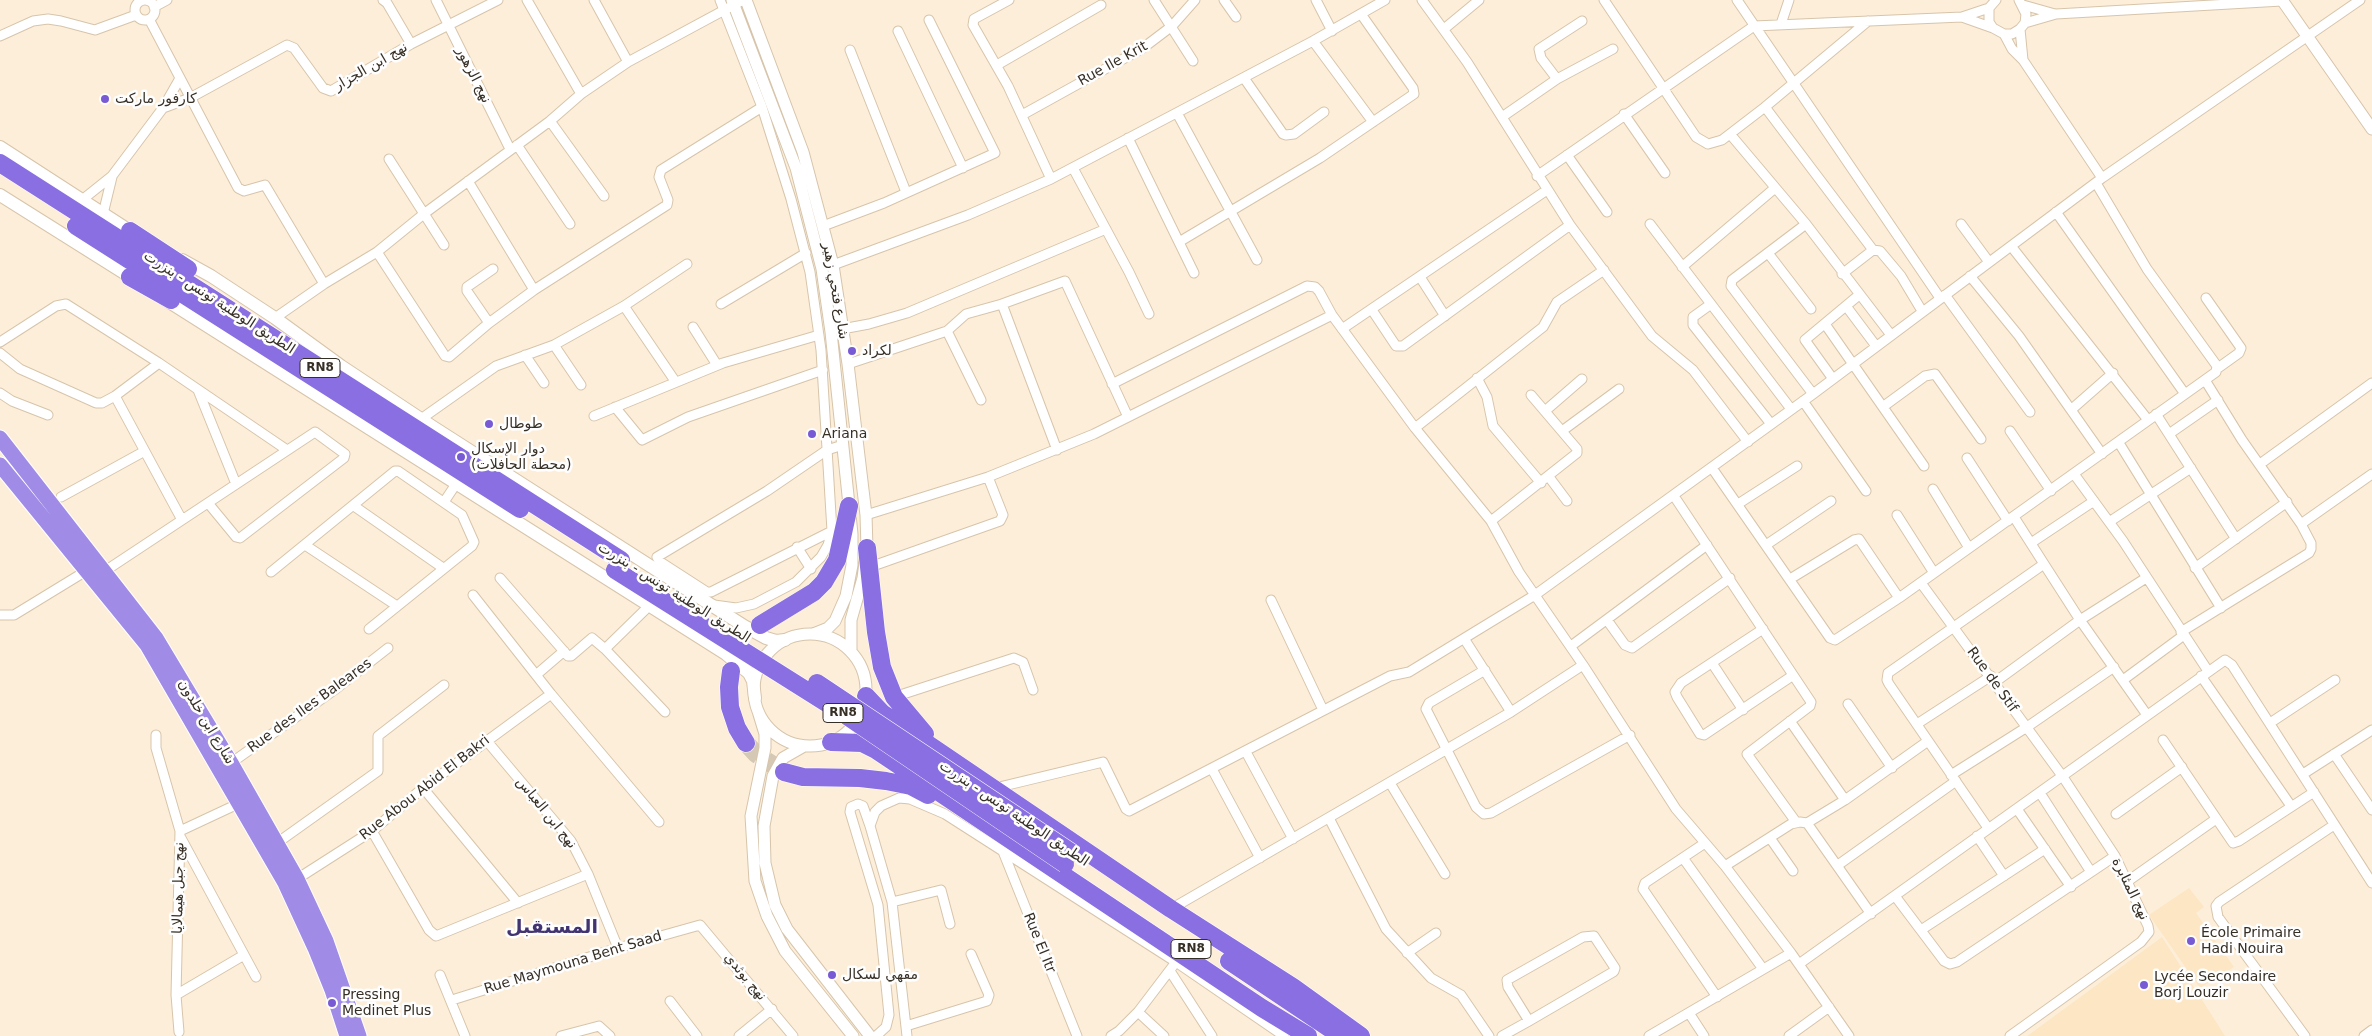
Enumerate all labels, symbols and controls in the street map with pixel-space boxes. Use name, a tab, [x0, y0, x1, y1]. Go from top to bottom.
street label: Rue Ile Krit	[1076, 38, 1150, 90]
street label: نهج ابن الجزار	[331, 39, 411, 95]
street label: نهج الزهور	[452, 44, 494, 106]
place label: كارفور ماركت	[115, 91, 197, 107]
marker: كارفور ماركت	[99, 93, 111, 105]
street label: شارع فتحي زهير	[818, 241, 852, 341]
street label: الطريق الوطنية تونس - بنزرت	[140, 248, 298, 358]
place label: لكراد	[862, 343, 892, 359]
marker: لكراد	[846, 345, 858, 357]
road number: RN8	[300, 358, 340, 378]
place label: طوطال	[499, 416, 543, 432]
marker: طوطال	[483, 418, 495, 430]
place label: Ariana	[822, 426, 867, 442]
marker: Ariana	[806, 428, 818, 440]
place label: دوار الإسكال (محطة الحافلات)	[471, 441, 572, 474]
marker: دوار الإسكال (محطة الحافلات)	[455, 451, 467, 463]
street label: الطريق الوطنية تونس - بنزرت	[595, 539, 753, 647]
street label: Rue de Stif	[1963, 644, 2021, 716]
street label: Rue des Iles Baleares	[245, 655, 375, 757]
street label: شارع ابن خلدون	[174, 676, 238, 768]
road number: RN8	[823, 704, 863, 722]
street label: Rue Abou Abid El Bakri	[357, 732, 493, 844]
street label: الطريق الوطنية تونس - بنزرت	[936, 758, 1092, 870]
street label: نهج ابن العباس	[512, 774, 580, 852]
street label: نهج جبل هيمالايا	[170, 842, 188, 934]
street label: نهج المثابرة	[2108, 855, 2152, 923]
street label: Rue El Itr	[1019, 910, 1059, 976]
district label: المستقبل	[506, 917, 598, 939]
place label: École Primaire Hadi Nouira	[2201, 925, 2301, 958]
street label: Rue Maymouna Bent Saad	[482, 928, 664, 998]
marker: École Primaire Hadi Nouira	[2185, 935, 2197, 947]
road number: RN8	[1171, 940, 1211, 959]
street label: نهج بوثدي	[720, 950, 770, 1004]
place label: مقهي لسكال	[842, 967, 918, 983]
marker: مقهي لسكال	[826, 969, 838, 981]
place label: Lycée Secondaire Borj Louzir	[2154, 969, 2276, 1002]
marker: Lycée Secondaire Borj Louzir	[2138, 979, 2150, 991]
place label: Pressing Medinet Plus	[342, 987, 431, 1020]
marker: Pressing Medinet Plus	[326, 997, 338, 1009]

